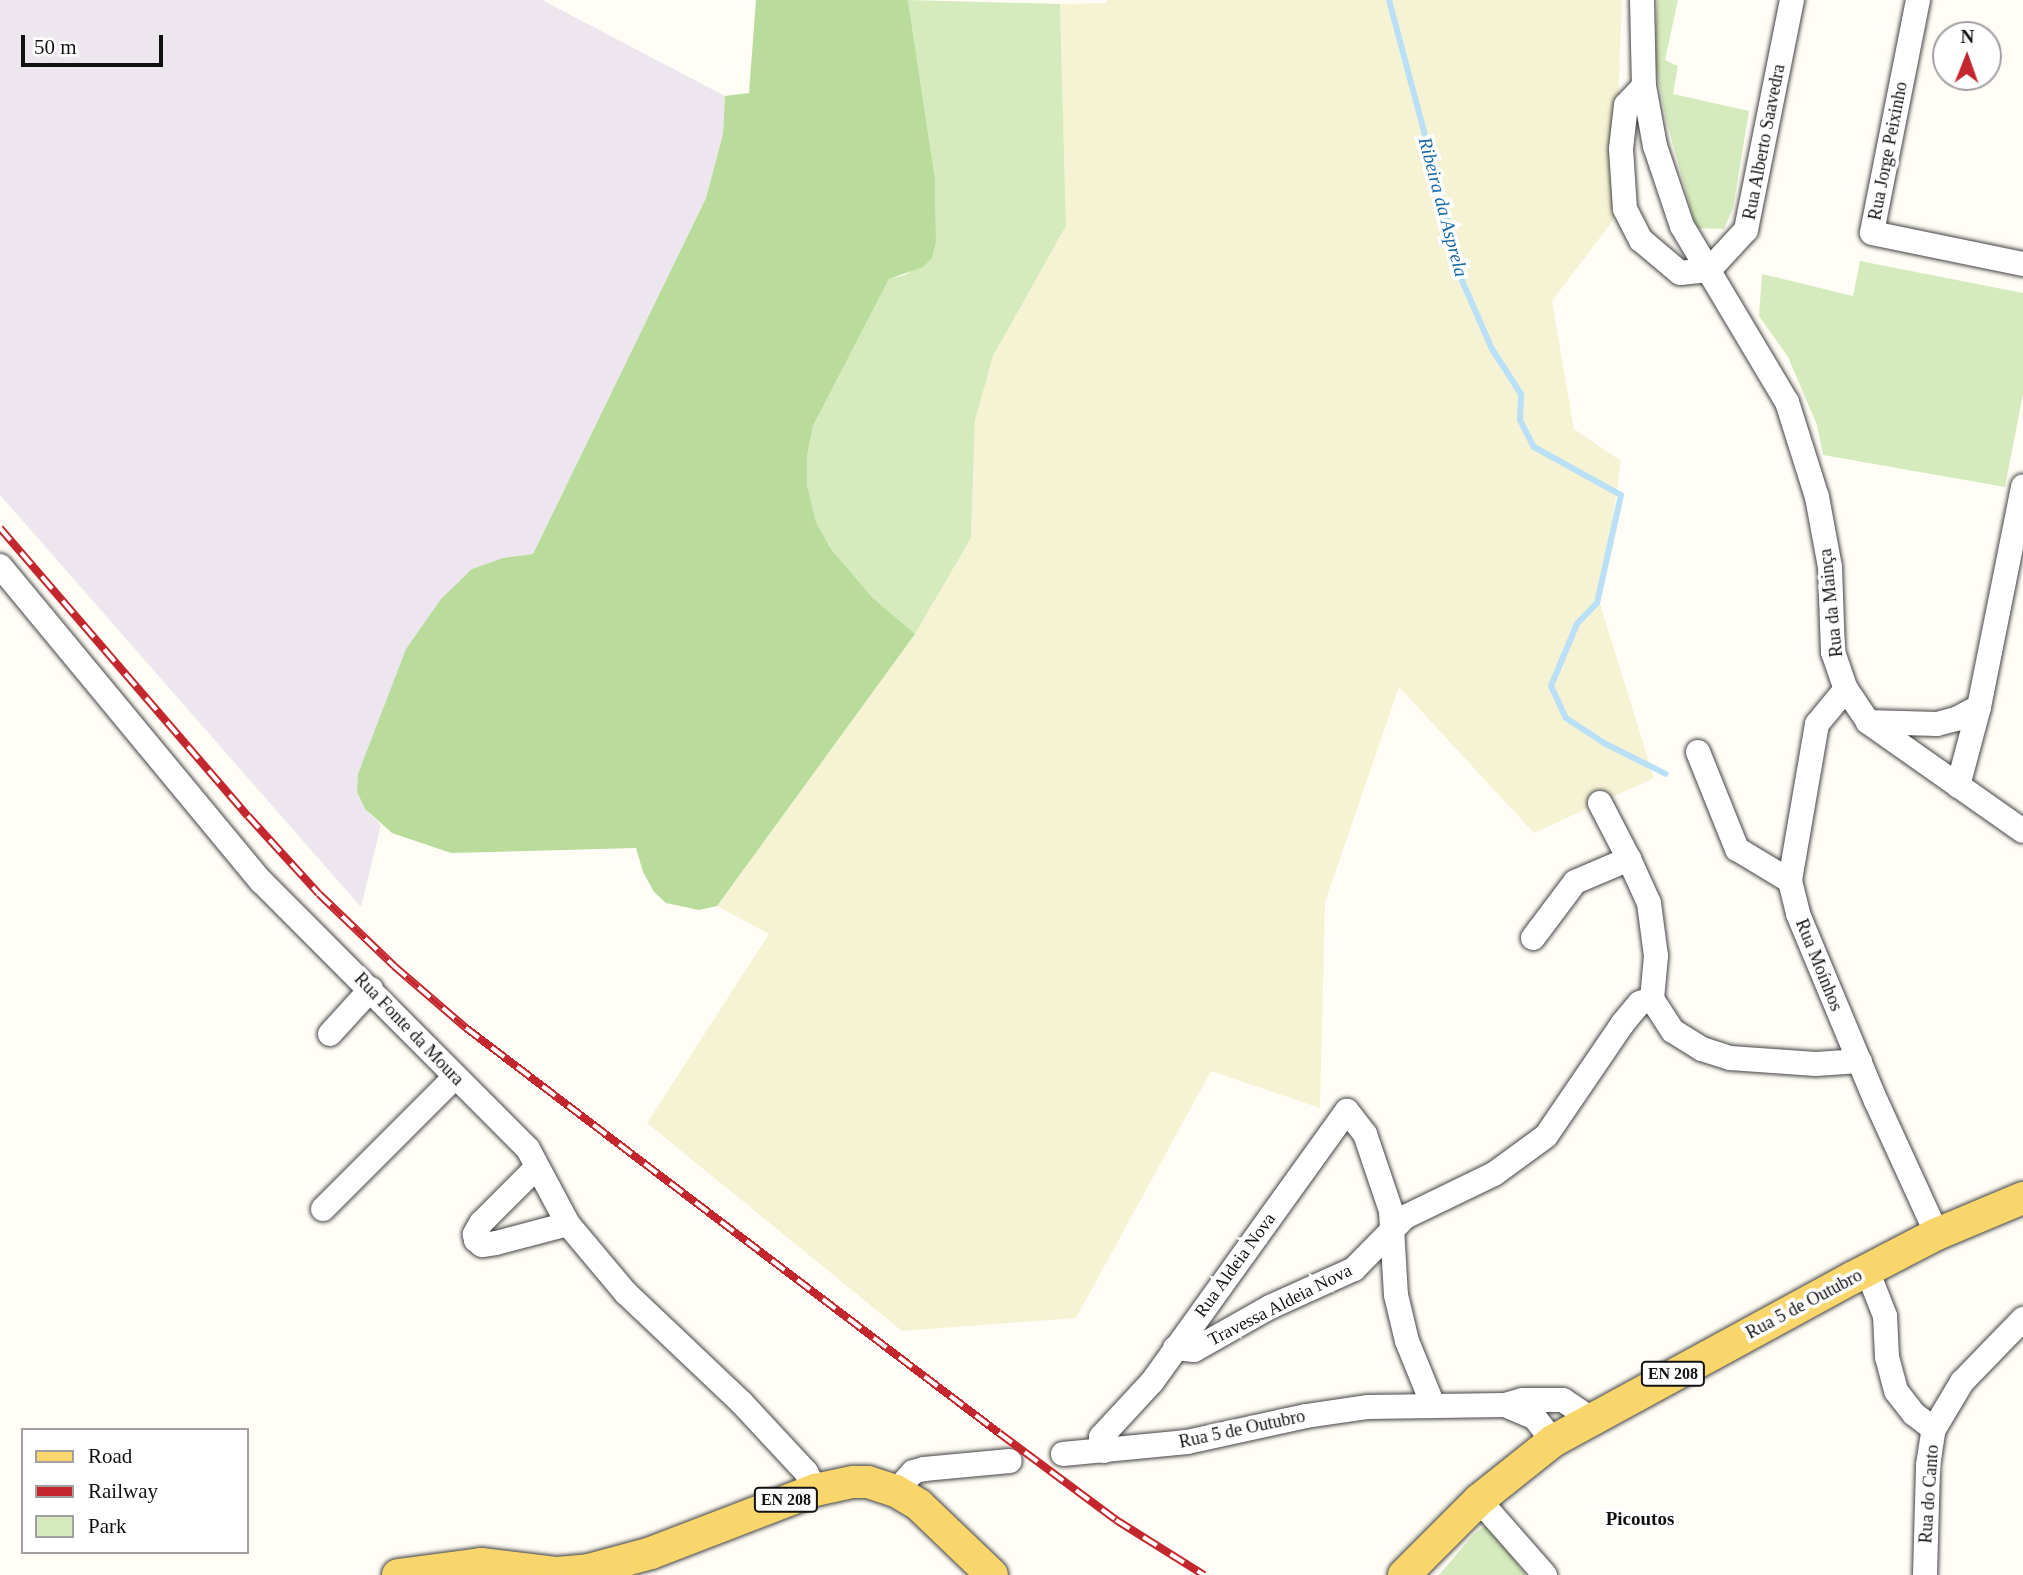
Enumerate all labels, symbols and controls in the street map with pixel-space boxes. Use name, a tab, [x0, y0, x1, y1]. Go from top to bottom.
scale bar	[24, 21, 166, 65]
north arrow	[1932, 21, 2002, 91]
text: N	[1960, 26, 1974, 47]
text: 50 m	[34, 35, 77, 59]
street label: Rua Alberto Saavedra	[1738, 62, 1790, 222]
street label: Rua Jorge Peixinho	[1864, 80, 1912, 222]
water label: Ribeira da Asprela	[1413, 135, 1473, 279]
street label: Rua da Mainça	[1815, 548, 1847, 658]
street label: Rua Moínhos	[1791, 916, 1847, 1014]
street label: Rua Fonte da Moura	[350, 968, 468, 1090]
street label: Rua Aldeia Nova	[1190, 1208, 1280, 1322]
street label: Travessa Aldeia Nova	[1204, 1259, 1356, 1351]
street label: Rua 5 de Outubro	[1742, 1264, 1866, 1344]
road number: EN 208	[1640, 1362, 1706, 1386]
street label: Rua 5 de Outubro	[1177, 1405, 1307, 1453]
legend	[21, 1428, 248, 1554]
text: Road	[88, 1444, 132, 1468]
street label: Rua do Canto	[1915, 1444, 1943, 1544]
text: Railway	[88, 1479, 158, 1503]
road number: EN 208	[753, 1488, 819, 1512]
district label: Picoutos	[1606, 1508, 1674, 1530]
text: Park	[88, 1514, 127, 1538]

